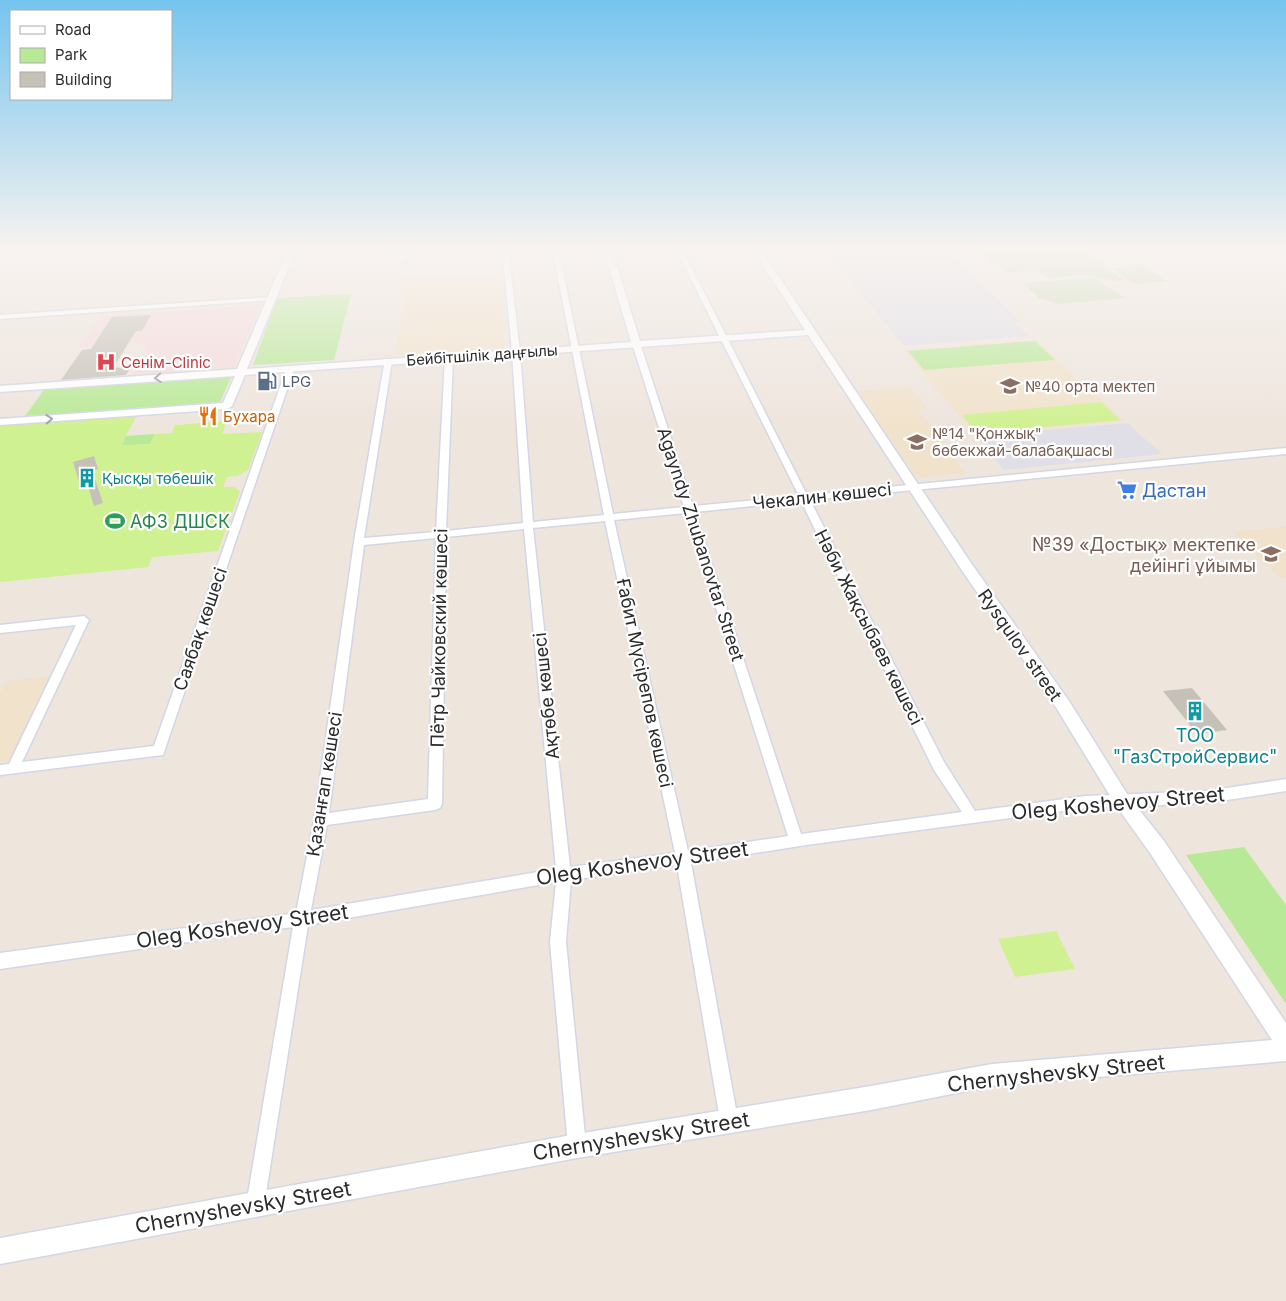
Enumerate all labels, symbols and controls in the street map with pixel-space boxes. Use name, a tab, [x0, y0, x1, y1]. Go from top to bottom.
legend	[10, 10, 172, 100]
text: Road	[55, 20, 91, 39]
text: Park	[55, 45, 88, 64]
text: Building	[55, 70, 112, 89]
street label: Бейбітшілік даңғылы	[406, 340, 558, 370]
hospital icon: Сенім-Clinic	[95, 351, 117, 373]
place label: Сенім-Clinic	[121, 353, 211, 372]
fuel station icon: LPG	[256, 370, 278, 392]
one-way arrow	[154, 372, 162, 383]
place label: LPG	[282, 372, 311, 391]
school or university icon: №40 орта мектеп	[999, 375, 1021, 397]
place label: №40 орта мектеп	[1025, 377, 1155, 396]
restaurant icon: Бухара	[197, 405, 219, 427]
place label: Бухара	[223, 407, 276, 426]
one-way arrow	[45, 413, 53, 424]
place label: №14 "Қонжық" бөбекжай-балабақшасы	[932, 424, 1112, 460]
street label: Agayndy Zhubanovtar Street	[653, 425, 749, 664]
school or university icon: №14 "Қонжық" бөбекжай-балабақшасы	[906, 431, 928, 453]
building icon: Қысқы төбешік	[76, 467, 98, 489]
place label: Қысқы төбешік	[102, 469, 214, 488]
street label: Чекалин көшесі	[751, 478, 893, 514]
supermarket icon: Дастан	[1116, 479, 1138, 501]
place label: Дастан	[1142, 480, 1206, 501]
sports icon: АФЗ ДШСК	[104, 510, 126, 532]
place label: АФЗ ДШСК	[130, 511, 230, 532]
street label: Нәби Жақсыбаев көшесі	[811, 526, 927, 728]
street label: Пётр Чайковский көшесі	[427, 528, 451, 748]
place label: №39 «Достық» мектепке дейінгі ұйымы	[1032, 534, 1256, 576]
school or university icon: №39 «Достық» мектепке дейінгі ұйымы	[1260, 543, 1282, 565]
street label: Саябақ көшесі	[169, 564, 231, 694]
street label: Ғабит Мүсірепов көшесі	[612, 576, 677, 789]
street label: Rysqulov street	[974, 585, 1066, 705]
street label: Ақтөбе көшесі	[529, 631, 563, 761]
building icon: ТОО "ГазСтройСервис"	[1184, 700, 1206, 722]
street label: Қазанғап көшесі	[302, 710, 346, 858]
place label: ТОО "ГазСтройСервис"	[1113, 725, 1277, 767]
street label: Oleg Koshevoy Street	[1010, 781, 1226, 825]
street label: Oleg Koshevoy Street	[534, 836, 750, 890]
street label: Oleg Koshevoy Street	[134, 899, 350, 953]
street label: Chernyshevsky Street	[946, 1049, 1166, 1097]
street label: Chernyshevsky Street	[531, 1107, 751, 1165]
street label: Chernyshevsky Street	[133, 1176, 353, 1238]

